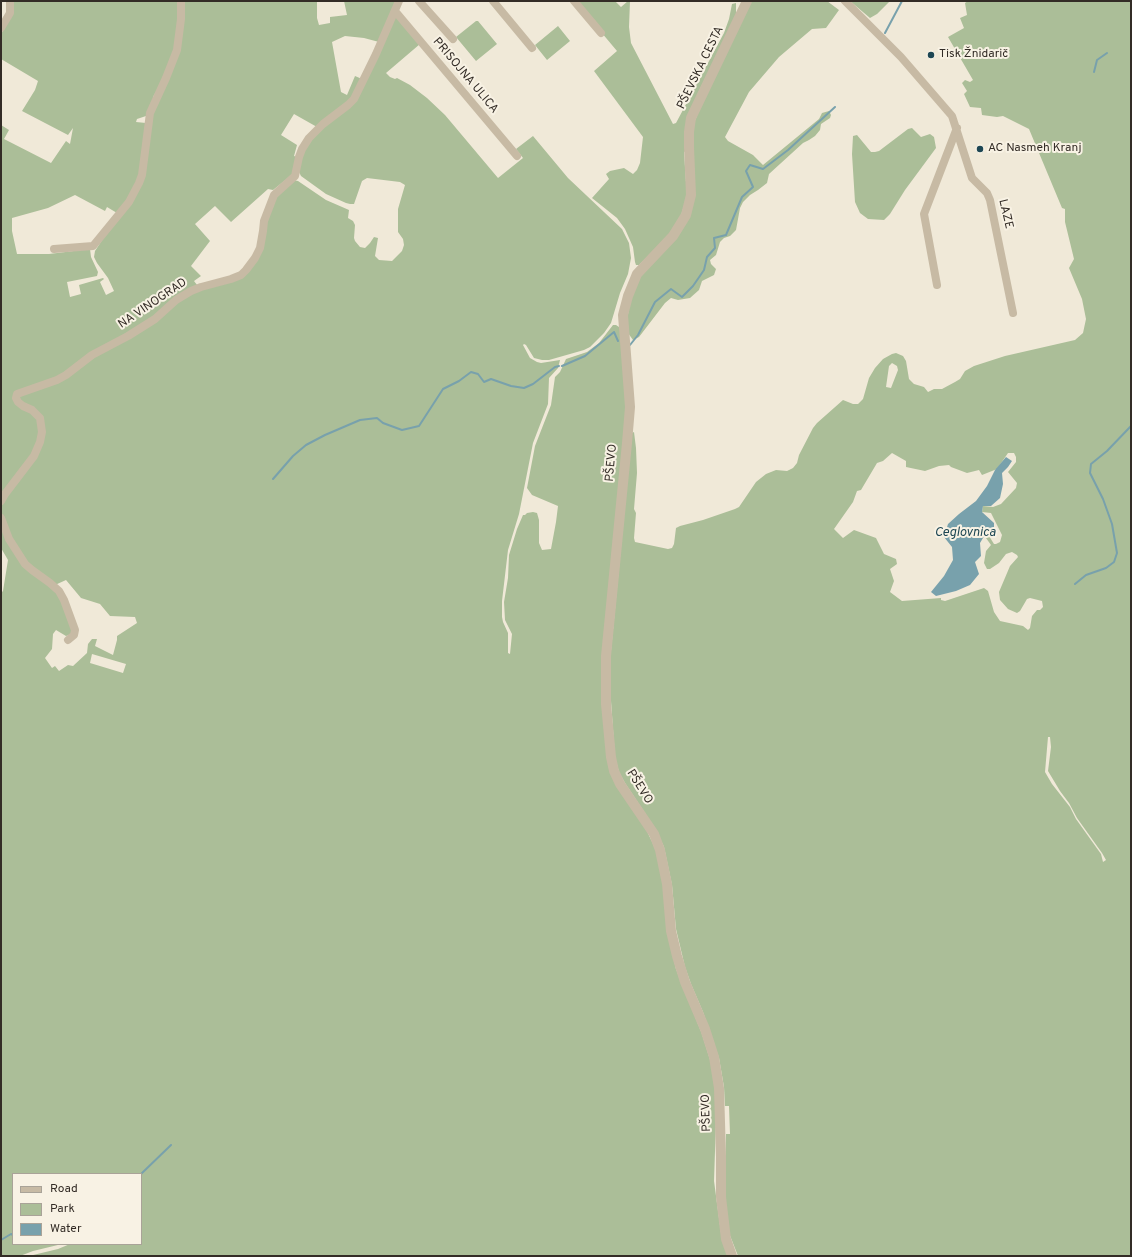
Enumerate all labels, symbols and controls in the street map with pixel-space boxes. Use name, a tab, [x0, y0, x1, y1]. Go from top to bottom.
street label: PŠEVSKA CESTA	[675, 24, 727, 112]
street label: PRISOJNA ULICA	[429, 35, 501, 117]
place label: Tisk Žnidarič	[939, 48, 1008, 62]
marker: Tisk Žnidarič	[926, 50, 936, 60]
place label: AC Nasmeh Kranj	[988, 142, 1082, 156]
marker: AC Nasmeh Kranj	[975, 144, 985, 154]
street label: LAZE	[995, 198, 1015, 230]
street label: NA VINOGRAD	[116, 276, 190, 332]
street label: PŠEVO	[603, 444, 621, 482]
water label: Ceglovnica	[934, 525, 996, 541]
street label: PŠEVO	[623, 767, 655, 807]
street label: PŠEVO	[699, 1094, 715, 1132]
legend	[12, 1173, 142, 1245]
text: Road	[50, 1181, 78, 1197]
text: Park	[50, 1201, 75, 1217]
text: Water	[50, 1221, 82, 1237]

